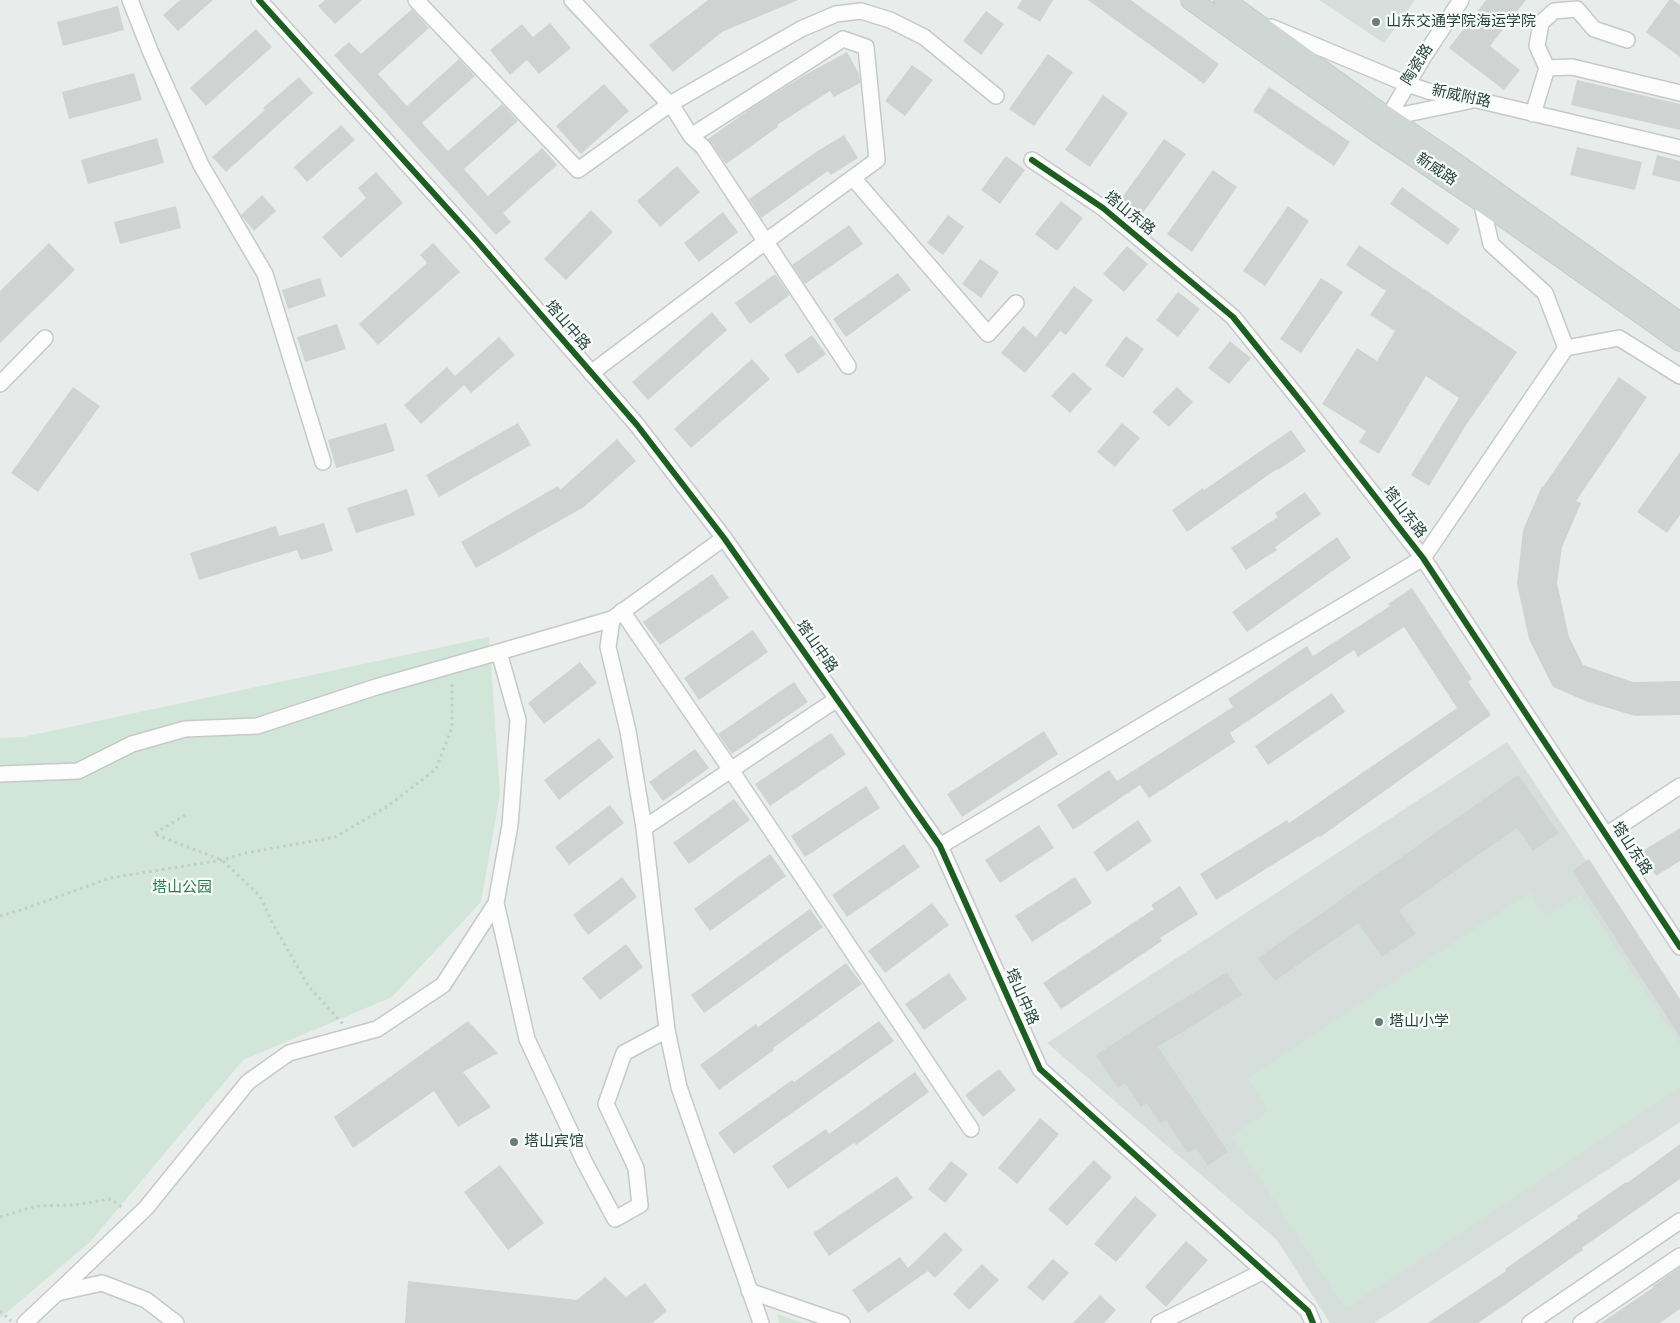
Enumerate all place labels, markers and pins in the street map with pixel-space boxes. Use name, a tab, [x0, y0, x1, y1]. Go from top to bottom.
place label: 山东交通学院海运学院	[1386, 13, 1536, 31]
marker: 山东交通学院海运学院	[1370, 16, 1382, 28]
place label: 塔山小学	[1389, 1013, 1449, 1031]
marker: 塔山小学	[1373, 1016, 1385, 1028]
place label: 塔山宾馆	[524, 1133, 584, 1151]
marker: 塔山宾馆	[508, 1136, 520, 1148]

